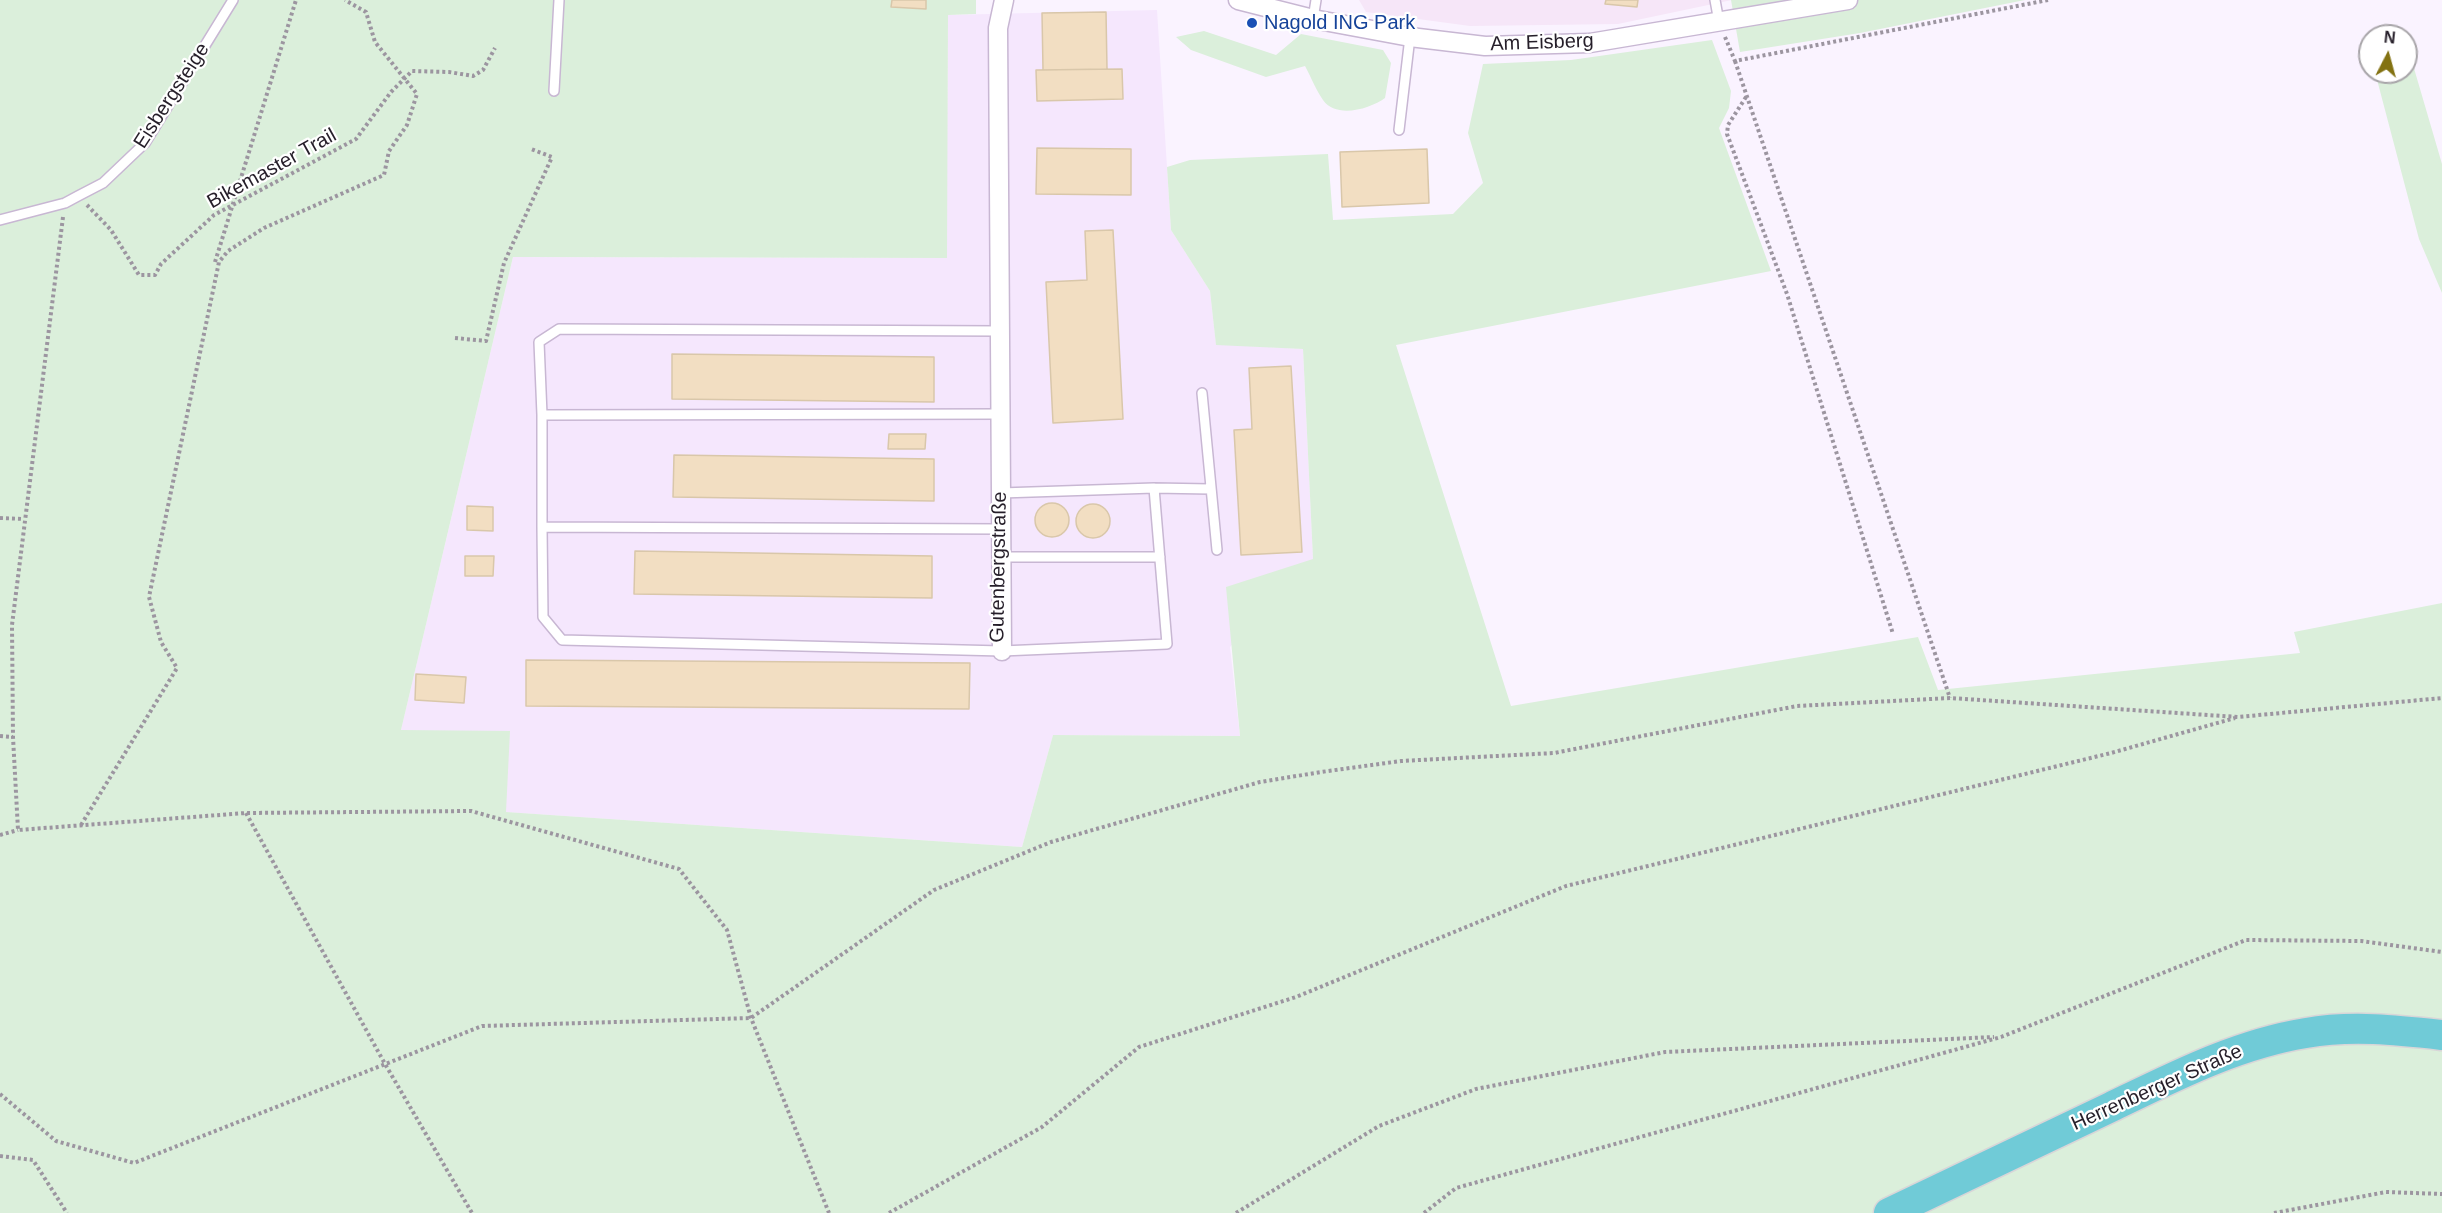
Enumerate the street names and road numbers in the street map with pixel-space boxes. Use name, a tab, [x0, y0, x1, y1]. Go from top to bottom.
street label: Am Eisberg	[1490, 29, 1594, 57]
street label: Eisbergsteige	[129, 39, 215, 153]
street label: Bikemaster Trail	[203, 124, 341, 214]
street label: Gutenbergstraße	[986, 491, 1012, 643]
street label: Herrenberger Straße	[2068, 1040, 2246, 1136]

